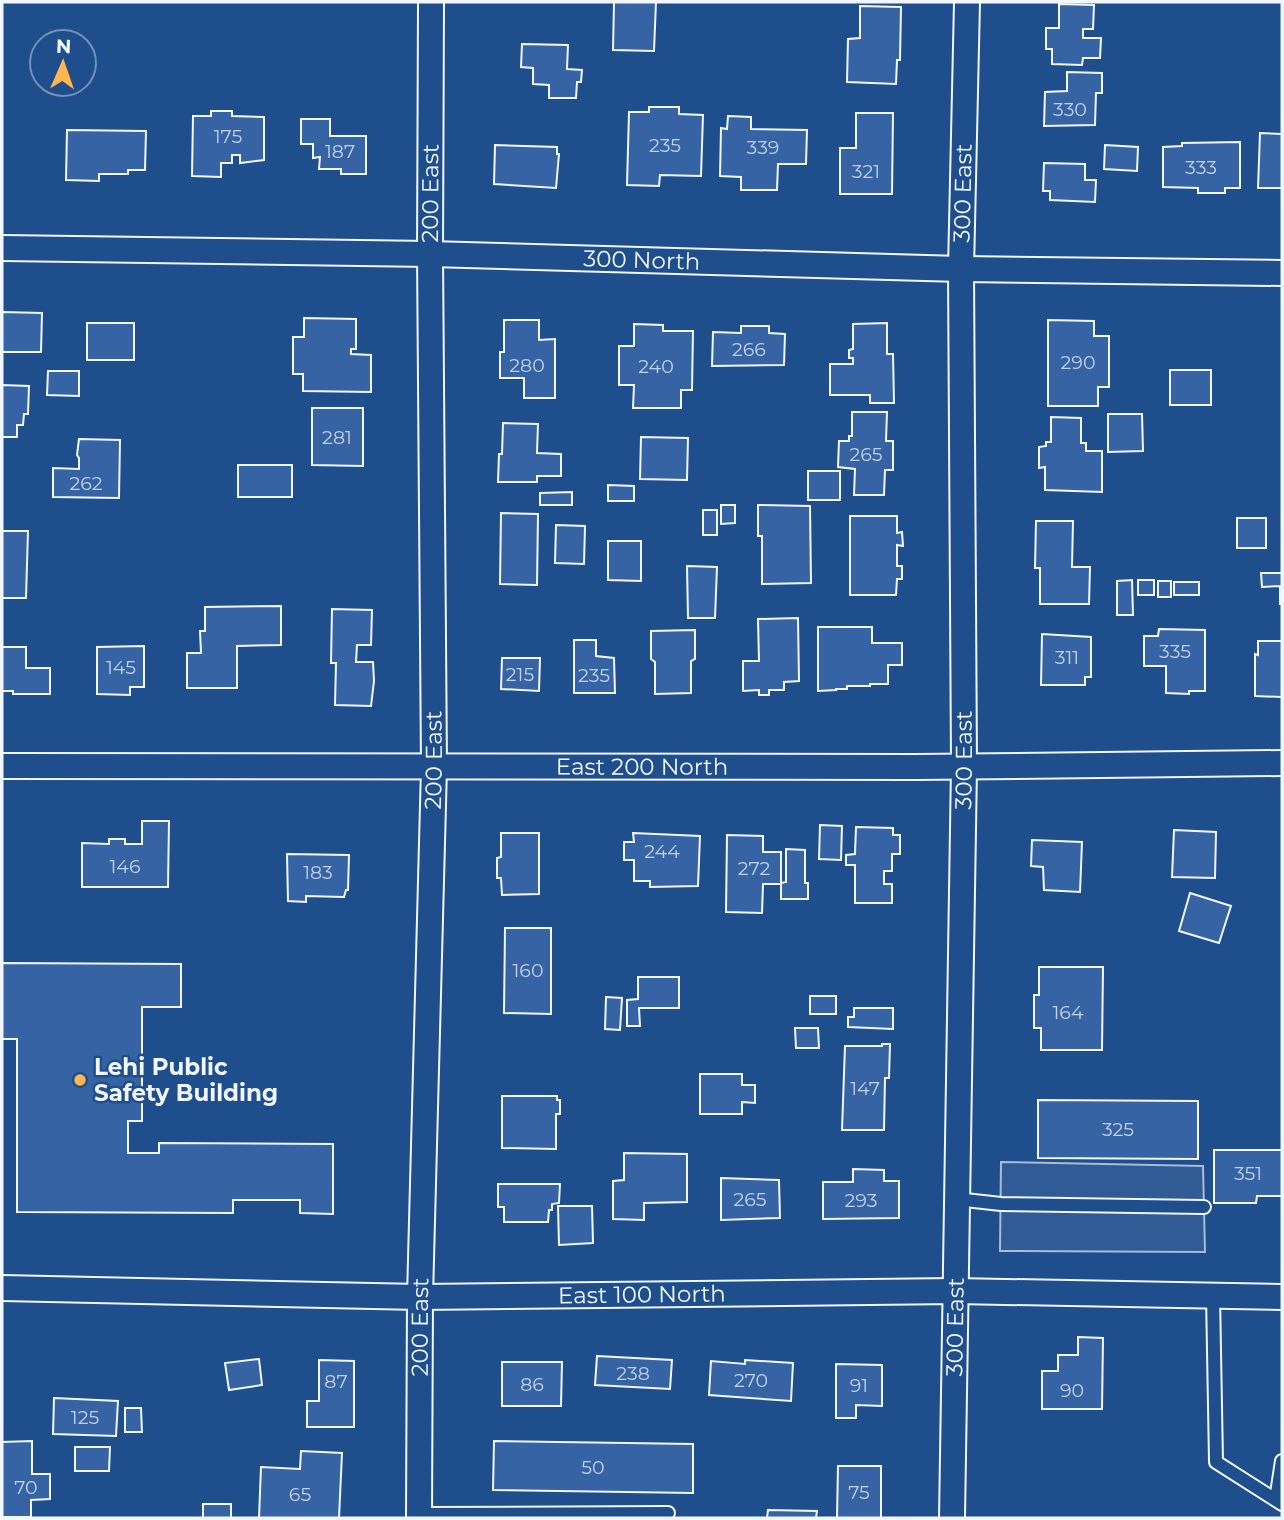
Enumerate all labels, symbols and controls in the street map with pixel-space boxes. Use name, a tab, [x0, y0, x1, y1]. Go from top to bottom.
north arrow	[28, 28, 98, 98]
text: N	[55, 35, 72, 58]
house number: 330	[1053, 98, 1087, 121]
house number: 175	[214, 125, 242, 148]
house number: 235	[649, 134, 681, 157]
house number: 339	[747, 136, 779, 159]
house number: 187	[325, 140, 355, 163]
street label: 300 East	[948, 143, 978, 243]
street label: 200 East	[416, 144, 444, 243]
house number: 333	[1185, 156, 1217, 179]
house number: 321	[852, 160, 880, 183]
street label: 300 North	[583, 244, 701, 276]
house number: 266	[732, 338, 766, 361]
house number: 290	[1061, 351, 1095, 374]
house number: 280	[509, 354, 545, 377]
house number: 240	[638, 355, 674, 378]
house number: 281	[322, 426, 352, 449]
house number: 265	[849, 443, 883, 466]
house number: 262	[69, 472, 103, 495]
house number: 335	[1159, 640, 1191, 663]
house number: 311	[1055, 646, 1079, 669]
house number: 145	[106, 656, 136, 679]
house number: 215	[506, 663, 534, 686]
house number: 235	[578, 664, 610, 687]
street label: 200 East	[419, 711, 448, 810]
street label: 300 East	[949, 711, 978, 810]
street label: East 200 North	[556, 753, 728, 781]
house number: 244	[644, 840, 680, 863]
house number: 146	[110, 855, 141, 878]
house number: 272	[738, 857, 771, 880]
house number: 183	[303, 861, 333, 884]
house number: 160	[512, 959, 544, 982]
house number: 164	[1053, 1001, 1084, 1024]
place label: Lehi Public Safety Building	[94, 1053, 278, 1107]
marker: Lehi Public Safety Building	[72, 1072, 88, 1088]
house number: 147	[850, 1077, 880, 1100]
house number: 325	[1102, 1118, 1134, 1141]
house number: 351	[1234, 1162, 1262, 1185]
house number: 265	[733, 1188, 767, 1211]
house number: 293	[845, 1189, 877, 1212]
street label: 200 East	[406, 1277, 435, 1377]
street label: 300 East	[940, 1277, 970, 1377]
street label: East 100 North	[558, 1280, 726, 1309]
house number: 238	[616, 1362, 650, 1385]
house number: 270	[734, 1369, 768, 1392]
house number: 87	[324, 1370, 348, 1393]
house number: 86	[520, 1373, 544, 1396]
house number: 91	[850, 1374, 868, 1397]
house number: 90	[1060, 1379, 1084, 1402]
house number: 125	[71, 1406, 99, 1429]
house number: 50	[581, 1456, 605, 1479]
house number: 70	[14, 1476, 38, 1499]
house number: 75	[848, 1481, 870, 1504]
house number: 65	[289, 1483, 311, 1506]

